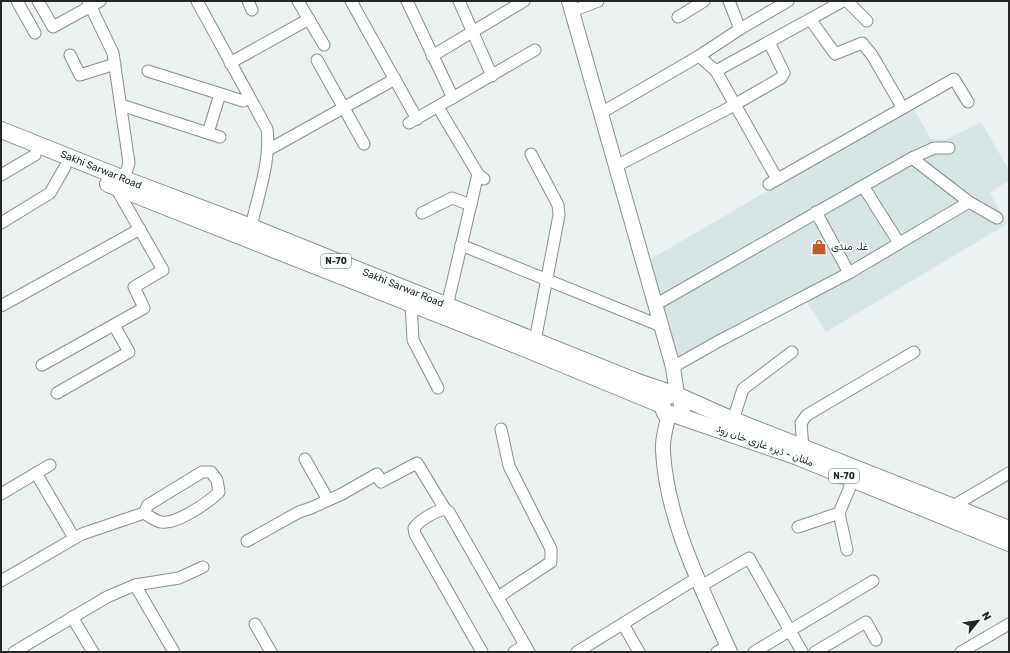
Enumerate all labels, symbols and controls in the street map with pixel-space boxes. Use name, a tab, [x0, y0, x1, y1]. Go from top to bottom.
street label: Sakhi Sarwar Road	[59, 148, 143, 192]
shop icon: غلہ منڈی	[810, 238, 828, 256]
place label: غلہ منڈی	[831, 241, 869, 253]
road number: N-70	[321, 254, 351, 268]
street label: Sakhi Sarwar Road	[361, 266, 445, 310]
street label: ملتان - ڈیرہ غازی خان روڈ	[715, 423, 816, 469]
road number: N-70	[829, 469, 859, 483]
north arrow	[958, 601, 998, 641]
text: N	[979, 610, 994, 623]

